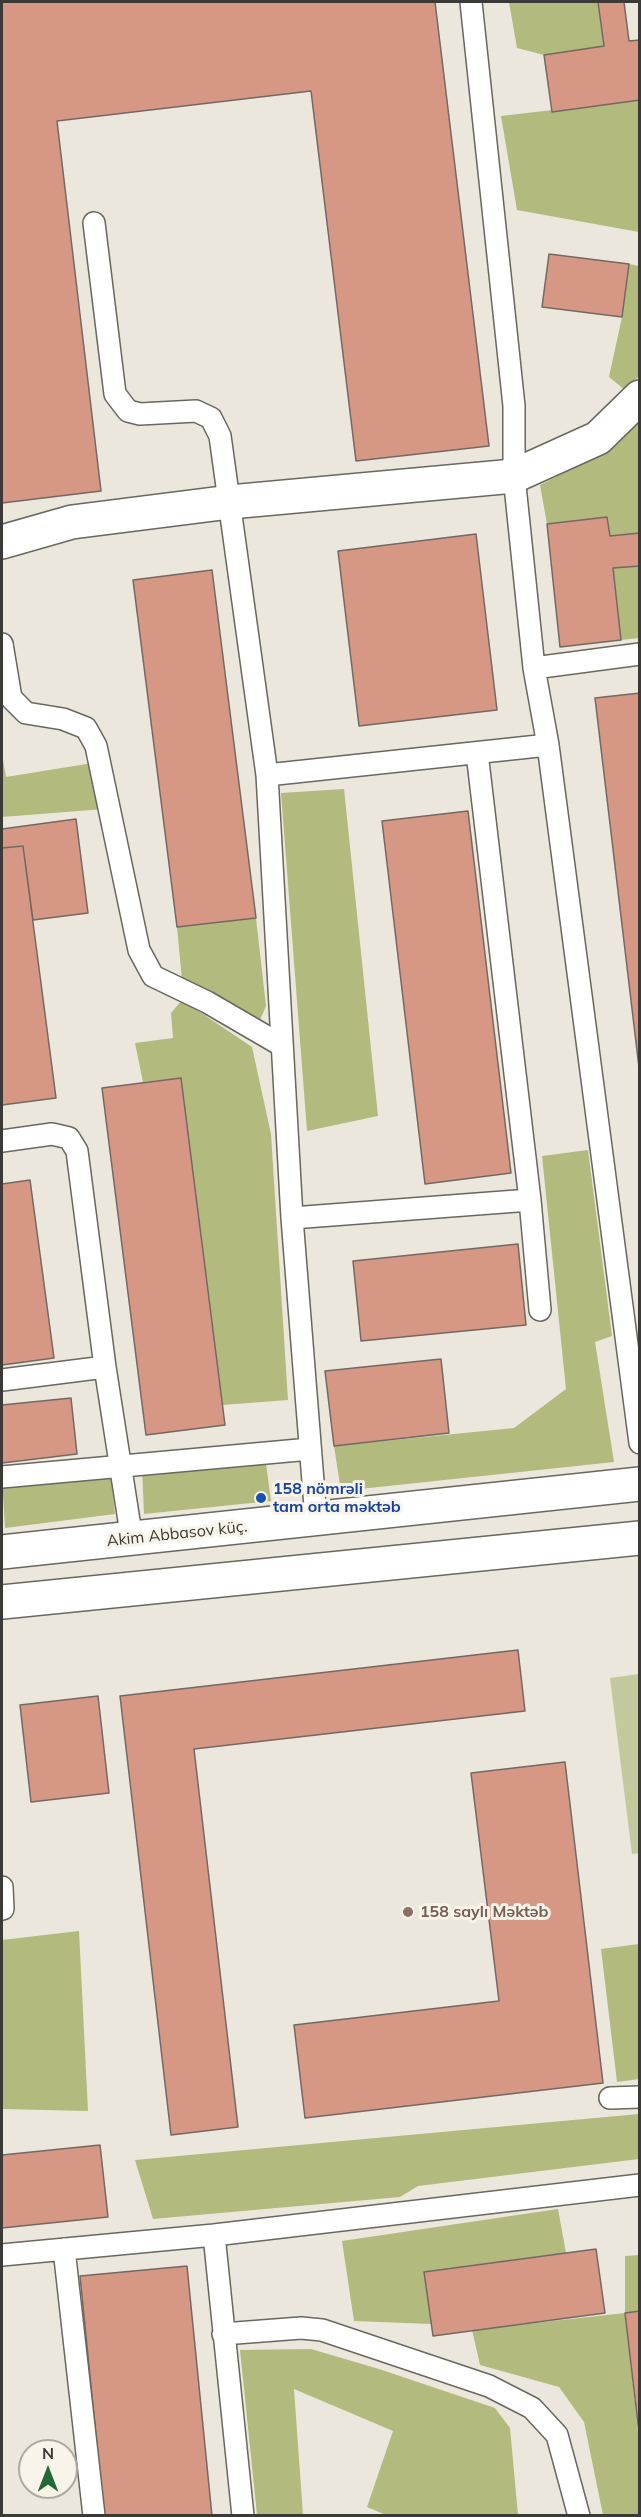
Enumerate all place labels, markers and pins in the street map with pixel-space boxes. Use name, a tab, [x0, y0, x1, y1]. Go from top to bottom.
place label: 158 nömrəli tam orta məktəb	[273, 1479, 401, 1517]
marker: 158 nömrəli tam orta məktəb	[254, 1491, 268, 1505]
place label: 158 saylı Məktəb	[420, 1902, 548, 1922]
marker: 158 saylı Məktəb	[401, 1905, 415, 1919]

